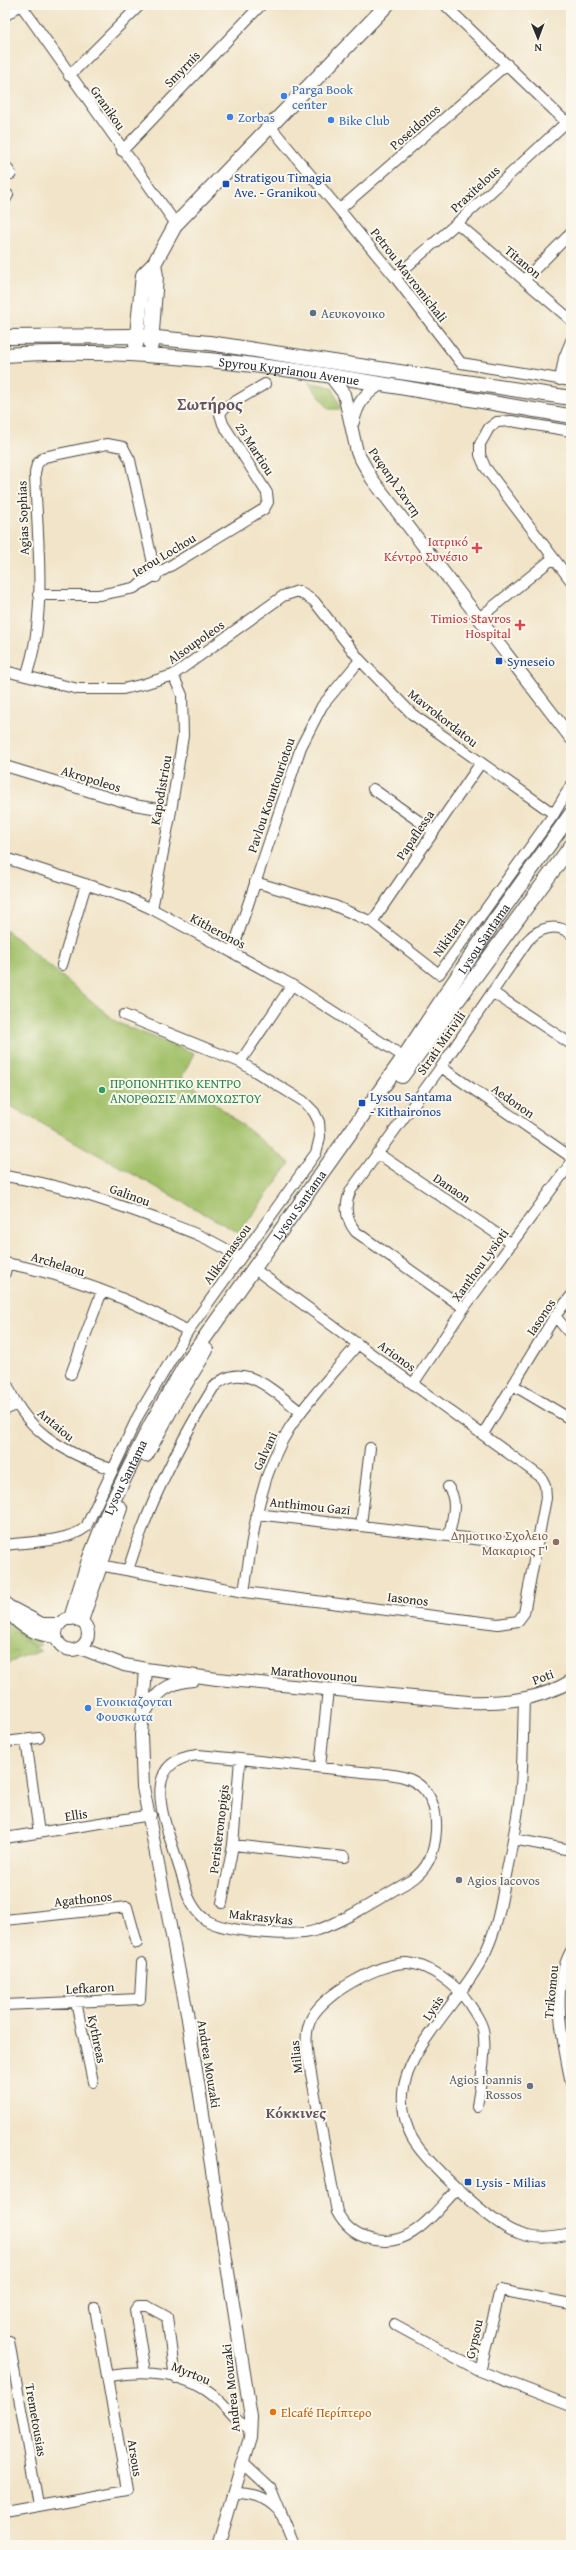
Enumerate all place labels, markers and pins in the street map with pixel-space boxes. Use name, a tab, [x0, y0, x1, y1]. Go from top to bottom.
place label: Parga Book center	[292, 80, 354, 114]
marker: Parga Book center	[279, 91, 289, 101]
place label: Zorbas	[238, 108, 275, 127]
place label: Bike Club	[339, 111, 390, 130]
marker: Zorbas	[225, 112, 235, 122]
marker: Bike Club	[326, 115, 336, 125]
place label: Stratigou Timagia Ave. - Granikou	[234, 168, 332, 202]
marker: Stratigou Timagia Ave. - Granikou	[221, 179, 231, 189]
place label: Αευκονοικο	[321, 304, 386, 323]
marker: Αευκονοικο	[308, 308, 318, 318]
place label: Ιατρικό Κέντρο Συνέσιο	[384, 532, 468, 566]
marker: Ιατρικό Κέντρο Συνέσιο	[471, 542, 483, 554]
place label: Timios Stavros Hospital	[431, 609, 511, 643]
marker: Timios Stavros Hospital	[514, 619, 526, 631]
place label: Syneseio	[507, 652, 555, 671]
marker: Syneseio	[494, 656, 504, 666]
place label: ΠΡΟΠΟΝΗΤΙΚΟ ΚΕΝΤΡΟ ΑΝΟΡΘΩΣΙΣ ΑΜΜΟΧΩΣΤΟΥ	[110, 1074, 262, 1108]
marker: ΠΡΟΠΟΝΗΤΙΚΟ ΚΕΝΤΡΟ ΑΝΟΡΘΩΣΙΣ ΑΜΜΟΧΩΣΤΟΥ	[97, 1085, 107, 1095]
place label: Lysou Santama - Kithaironos	[370, 1087, 453, 1121]
marker: Lysou Santama - Kithaironos	[357, 1098, 367, 1108]
place label: Δημοτικο Σχολειο Μακαριος Γ'	[451, 1526, 548, 1560]
marker: Δημοτικο Σχολειο Μακαριος Γ'	[551, 1537, 561, 1547]
place label: Ενοικιαζονται Φουσκωτα	[96, 1692, 173, 1726]
marker: Ενοικιαζονται Φουσκωτα	[83, 1703, 93, 1713]
place label: Agios Iacovos	[467, 1871, 540, 1890]
marker: Agios Iacovos	[454, 1875, 464, 1885]
place label: Agios Ioannis Rossos	[449, 2070, 522, 2104]
marker: Agios Ioannis Rossos	[525, 2081, 535, 2091]
place label: Lysis - Milias	[476, 2173, 546, 2192]
marker: Lysis - Milias	[463, 2177, 473, 2187]
place label: Elcafé Περίπτερο	[281, 2403, 372, 2422]
marker: Elcafé Περίπτερο	[268, 2407, 278, 2417]

